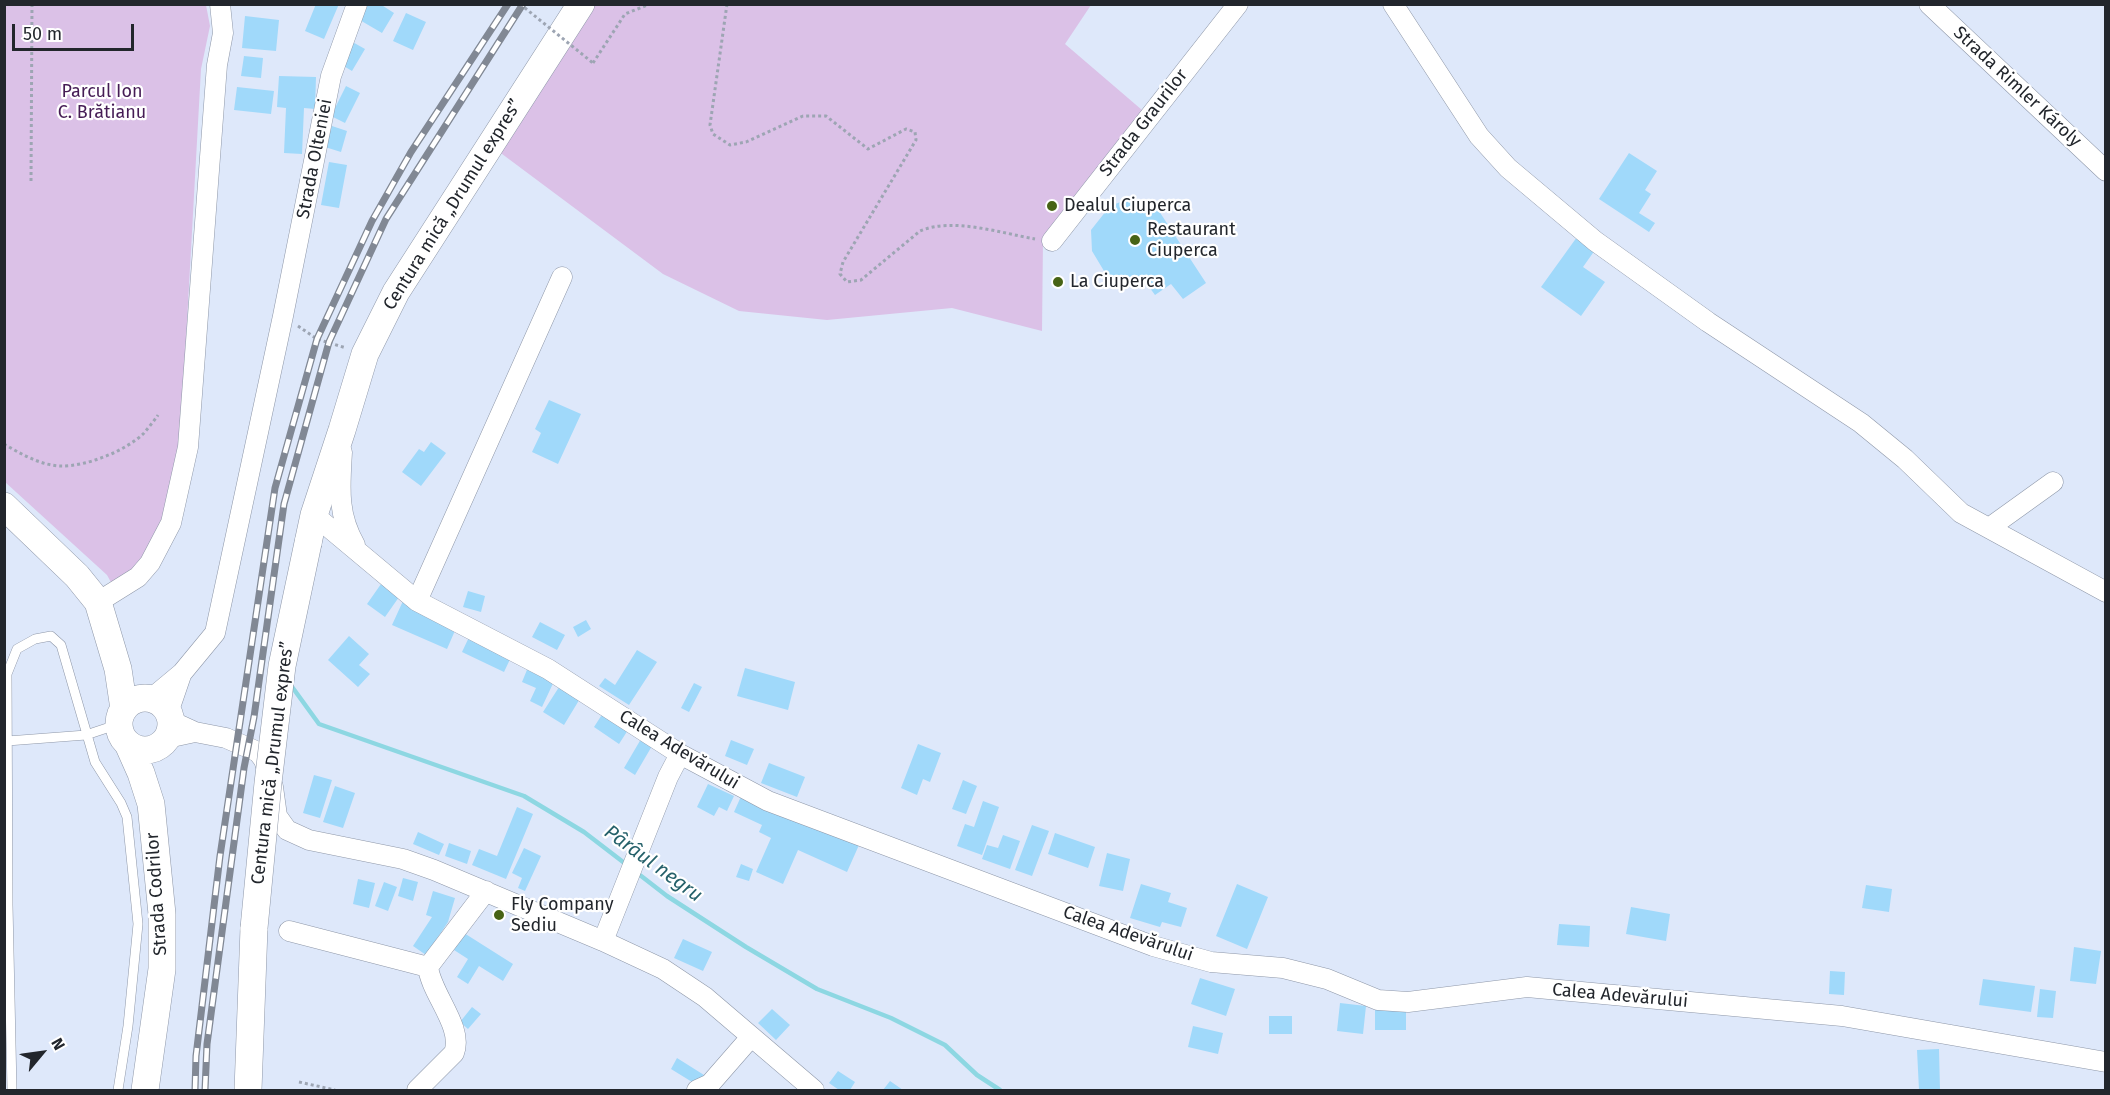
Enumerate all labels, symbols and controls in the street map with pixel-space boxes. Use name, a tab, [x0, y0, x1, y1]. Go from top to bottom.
scale bar	[15, 12, 136, 50]
street label: Strada Rimler Károly	[1949, 22, 2085, 152]
text: 50 m	[23, 23, 62, 45]
street label: Strada Graurilor	[1095, 65, 1193, 181]
park label: Parcul Ion C. Brătianu	[58, 81, 146, 124]
street label: Centura mică „Drumul expres”	[379, 96, 527, 314]
street label: Strada Olteniei	[293, 97, 337, 221]
place label: Dealul Ciuperca	[1064, 195, 1191, 217]
marker: Dealul Ciuperca	[1045, 199, 1059, 213]
place label: Restaurant Ciuperca	[1147, 219, 1236, 262]
marker: Restaurant Ciuperca	[1128, 233, 1142, 247]
place label: La Ciuperca	[1070, 271, 1164, 293]
marker: La Ciuperca	[1051, 275, 1065, 289]
street label: Centura mică „Drumul expres”	[247, 640, 299, 886]
street label: Calea Adevărului	[615, 706, 743, 794]
water label: Pârâul negru	[599, 820, 707, 908]
street label: Strada Codrilor	[142, 832, 172, 956]
place label: Fly Company Sediu	[511, 894, 614, 936]
street label: Calea Adevărului	[1060, 902, 1196, 966]
marker: Fly Company Sediu	[492, 908, 506, 922]
street label: Calea Adevărului	[1551, 979, 1689, 1013]
north arrow	[12, 1023, 72, 1083]
text: N	[47, 1035, 69, 1053]

